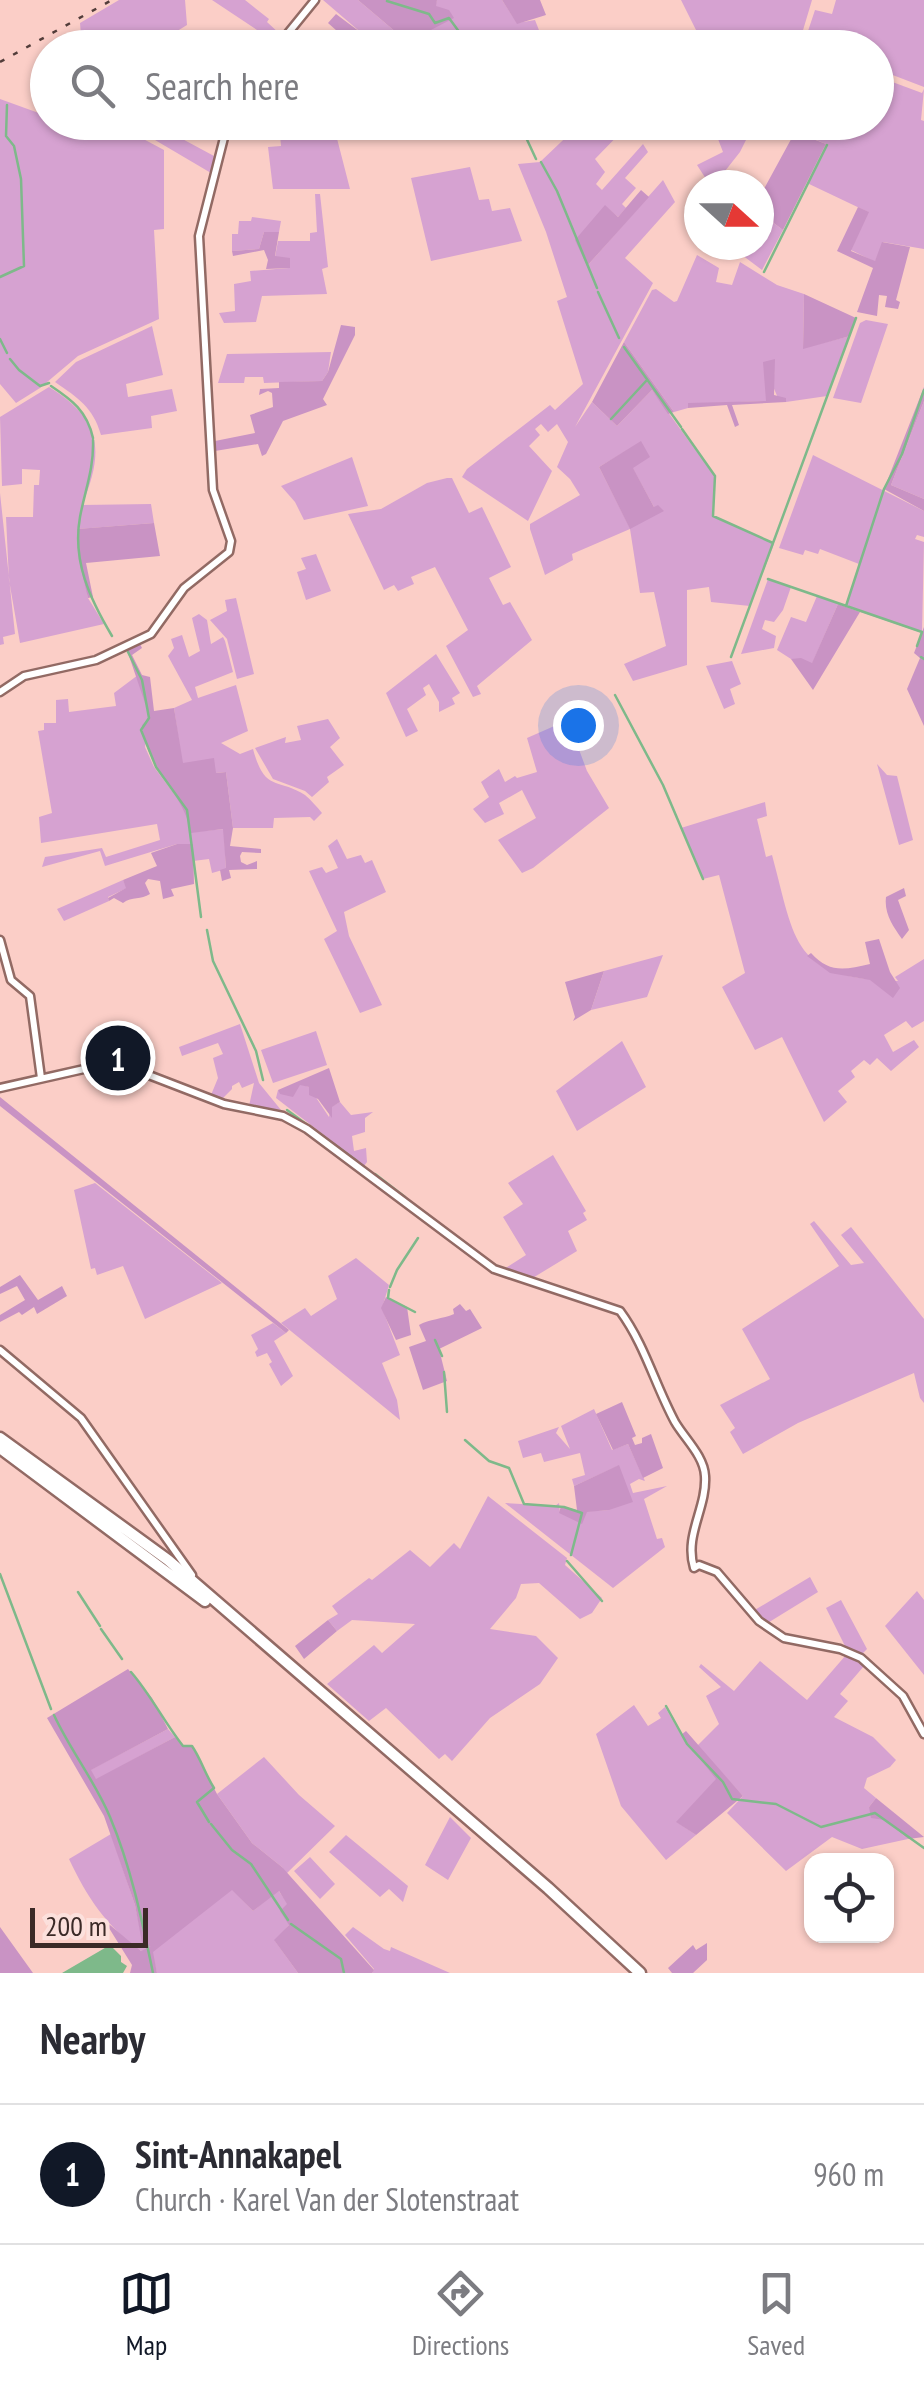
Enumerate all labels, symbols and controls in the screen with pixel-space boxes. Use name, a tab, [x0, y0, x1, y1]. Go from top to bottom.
search box	[30, 30, 894, 140]
icon: search	[65, 58, 120, 113]
text: Search here	[145, 61, 299, 110]
north arrow	[684, 170, 774, 260]
your location	[553, 700, 604, 751]
pin: 1	[86, 1020, 150, 1096]
map controls	[804, 1853, 894, 1943]
button: locate	[804, 1853, 894, 1943]
scale bar	[30, 1903, 148, 1948]
text: 200 m	[45, 1907, 107, 1944]
text: Nearby	[40, 2011, 145, 2066]
text: Sint-Annakapel	[135, 2129, 341, 2178]
text: 1	[65, 2153, 80, 2195]
text: 960 m	[813, 2153, 884, 2195]
text: Church · Karel Van der Slotenstraat	[135, 2178, 519, 2220]
tab: Map	[119, 2266, 174, 2363]
tab: Directions	[412, 2266, 509, 2363]
tab: Saved	[747, 2266, 805, 2363]

